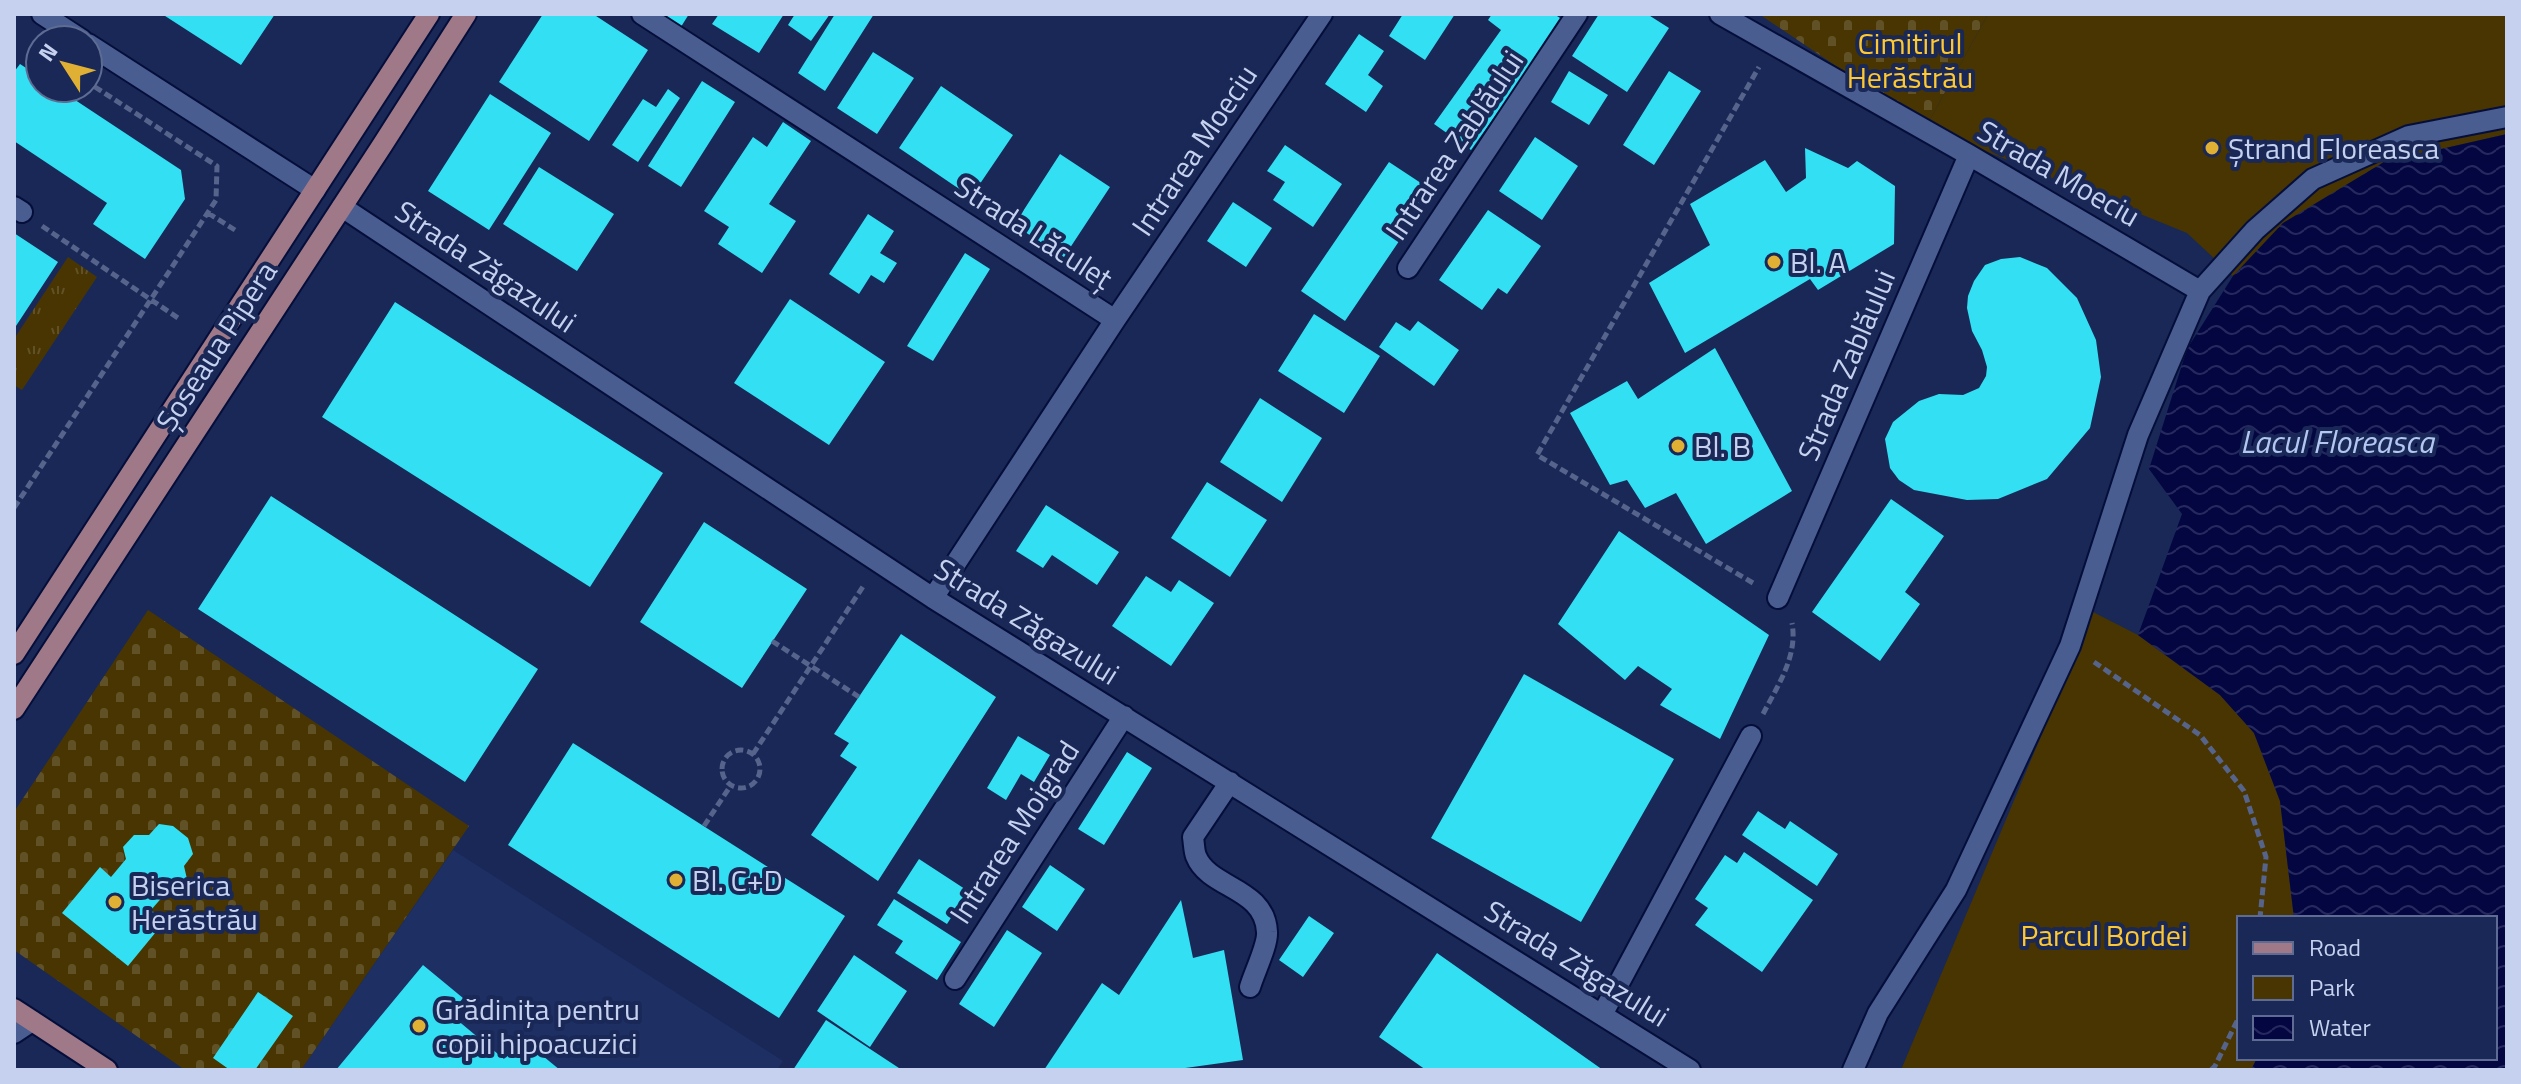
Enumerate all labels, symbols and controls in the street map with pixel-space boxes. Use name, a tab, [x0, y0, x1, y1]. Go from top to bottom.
park label: Cimitirul Herăstrău	[1847, 20, 1973, 100]
north arrow	[24, 24, 104, 104]
text: N	[30, 36, 66, 68]
street label: Intrarea Zablăului	[1373, 41, 1535, 249]
street label: Intrarea Moeciu	[1120, 55, 1268, 245]
street label: Strada Moeciu	[1969, 108, 2149, 238]
place label: Ștrand Floreasca	[2228, 125, 2439, 171]
marker: Ștrand Floreasca	[2203, 139, 2221, 157]
street label: Strada Lăculeț	[946, 164, 1123, 301]
street label: Strada Zăgazului	[386, 188, 586, 344]
place label: Bl. A	[1790, 239, 1846, 285]
street label: Șoseaua Pipera	[144, 252, 288, 440]
marker: Bl. A	[1765, 253, 1783, 271]
street label: Strada Zablăului	[1785, 262, 1907, 468]
water label: Lacul Floreasca	[2240, 417, 2436, 465]
place label: Bl. B	[1694, 423, 1751, 469]
marker: Bl. B	[1669, 437, 1687, 455]
street label: Strada Zăgazului	[926, 546, 1128, 696]
street label: Intrarea Moigrad	[937, 731, 1091, 933]
place label: Bl. C+D	[692, 857, 783, 903]
place label: Biserica Herăstrău	[131, 862, 258, 942]
marker: Bl. C+D	[667, 871, 685, 889]
street label: Strada Zăgazului	[1476, 888, 1678, 1038]
marker: Biserica Herăstrău	[106, 893, 124, 911]
park label: Parcul Bordei	[2020, 912, 2188, 958]
legend	[2237, 916, 2497, 1060]
text: Road	[2309, 929, 2361, 965]
text: Park	[2309, 969, 2355, 1005]
place label: Grădinița pentru copii hipoacuzici	[435, 986, 640, 1066]
text: Water	[2309, 1009, 2371, 1045]
marker: Grădinița pentru copii hipoacuzici	[410, 1017, 428, 1035]

